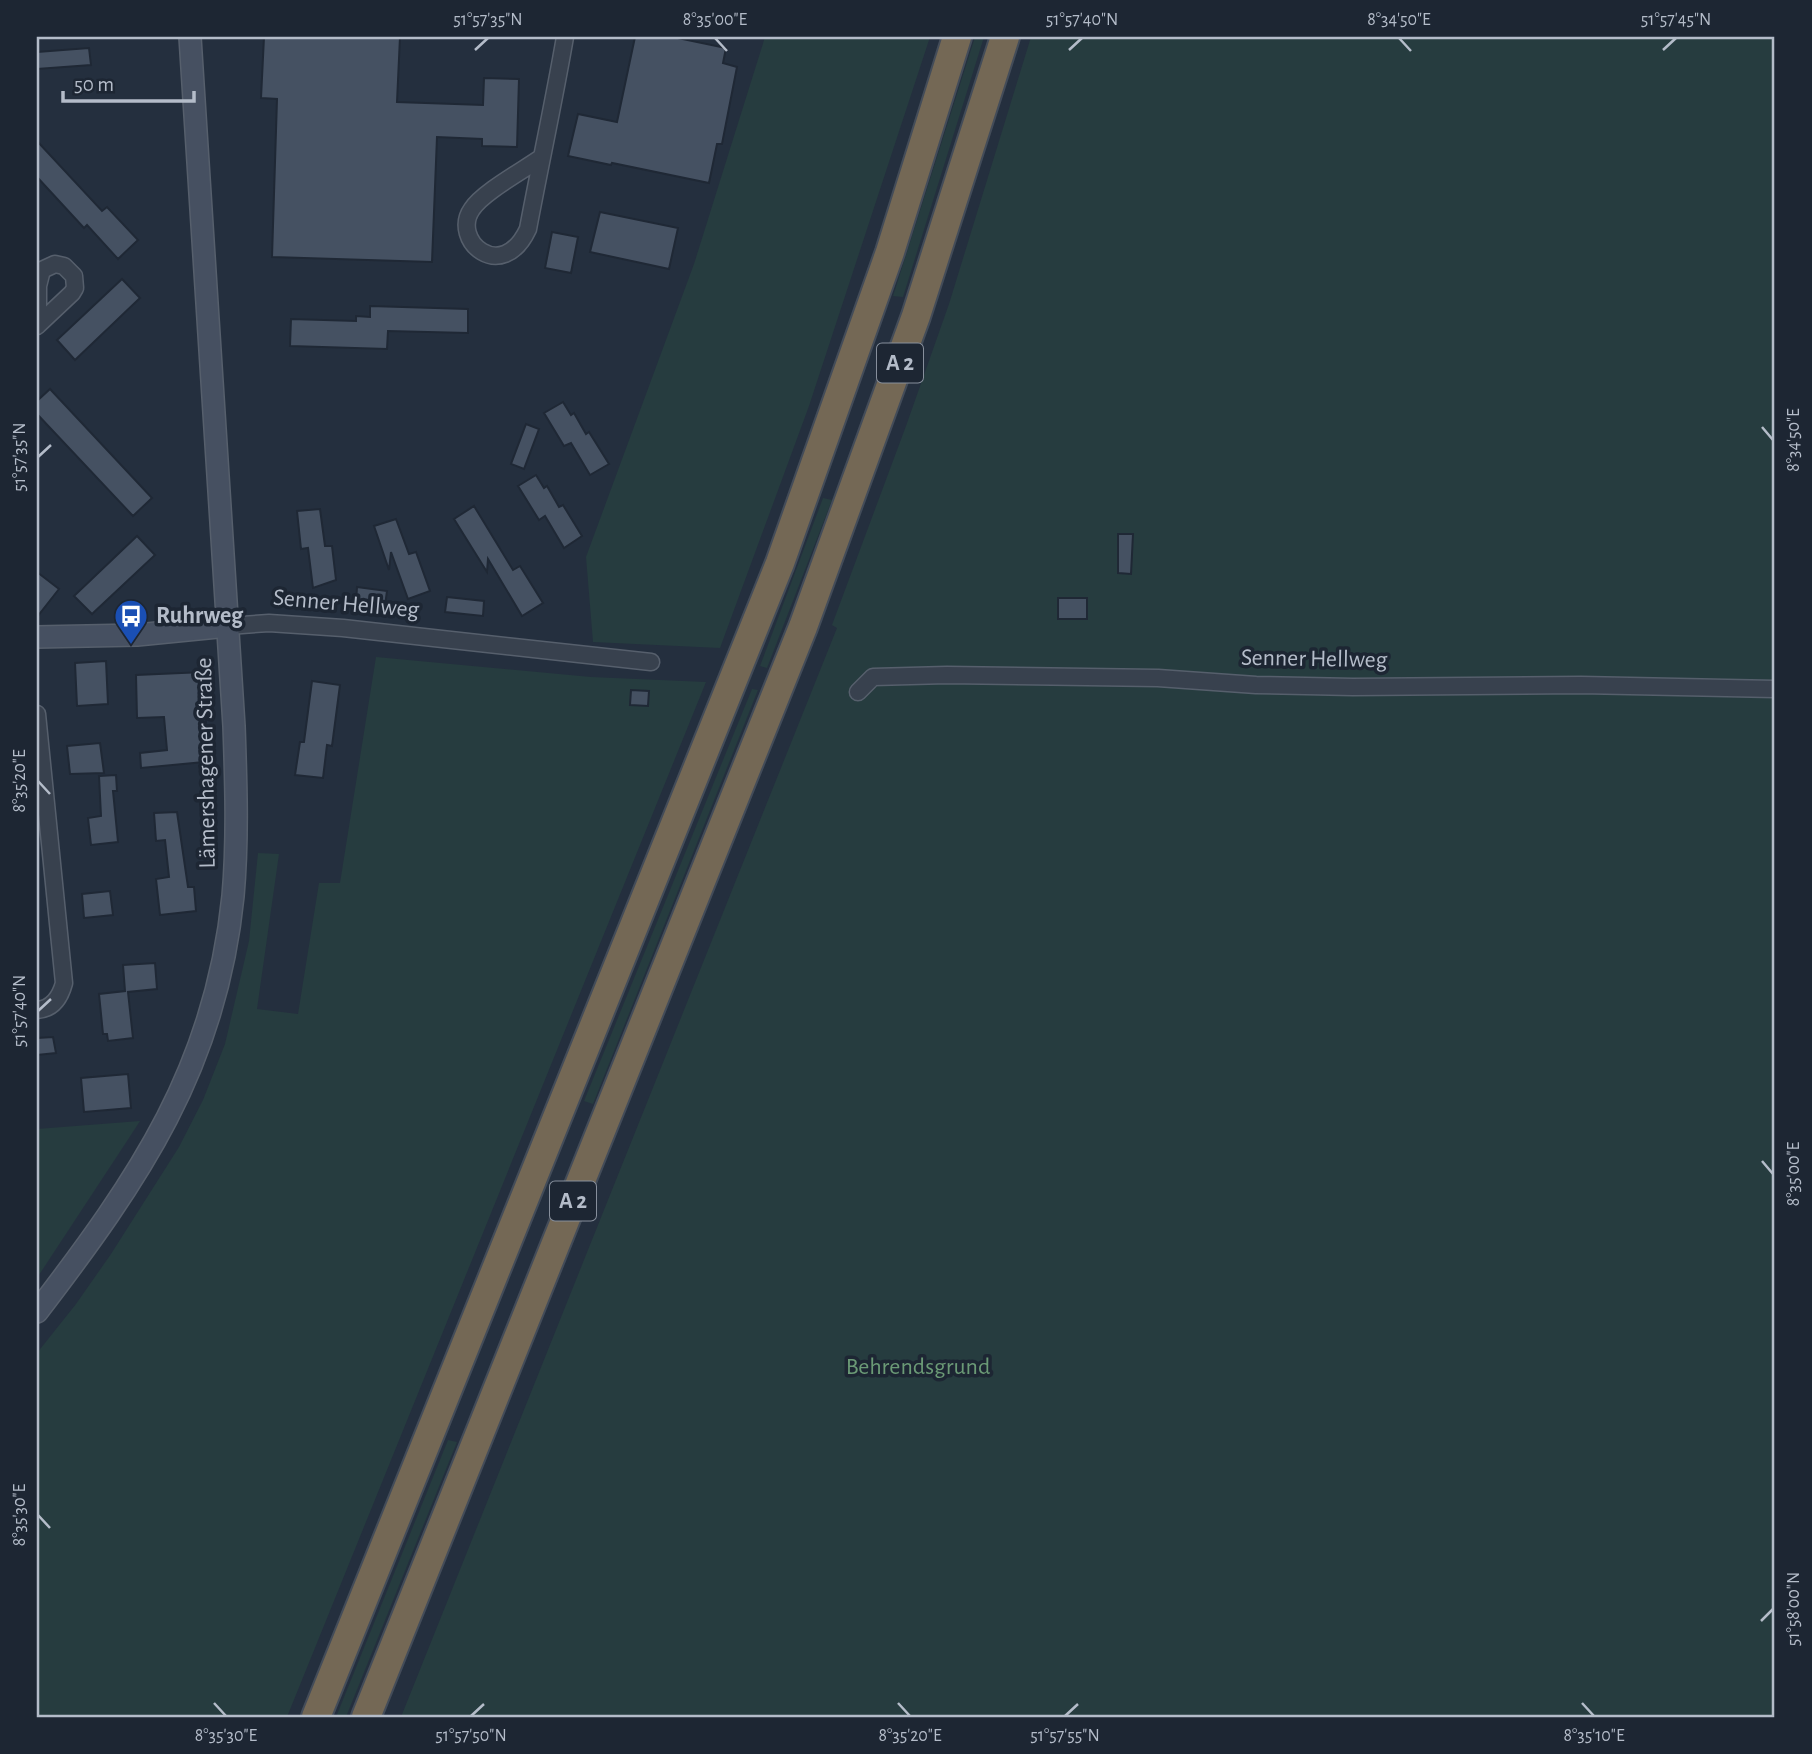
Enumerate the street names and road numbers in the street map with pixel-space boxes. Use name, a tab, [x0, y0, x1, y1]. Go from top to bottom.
road number: A 2	[877, 344, 923, 382]
street label: Senner Hellweg	[272, 586, 420, 622]
street label: Senner Hellweg	[1241, 646, 1388, 672]
street label: Lämershagener Straße	[192, 657, 220, 869]
road number: A 2	[550, 1182, 596, 1220]

